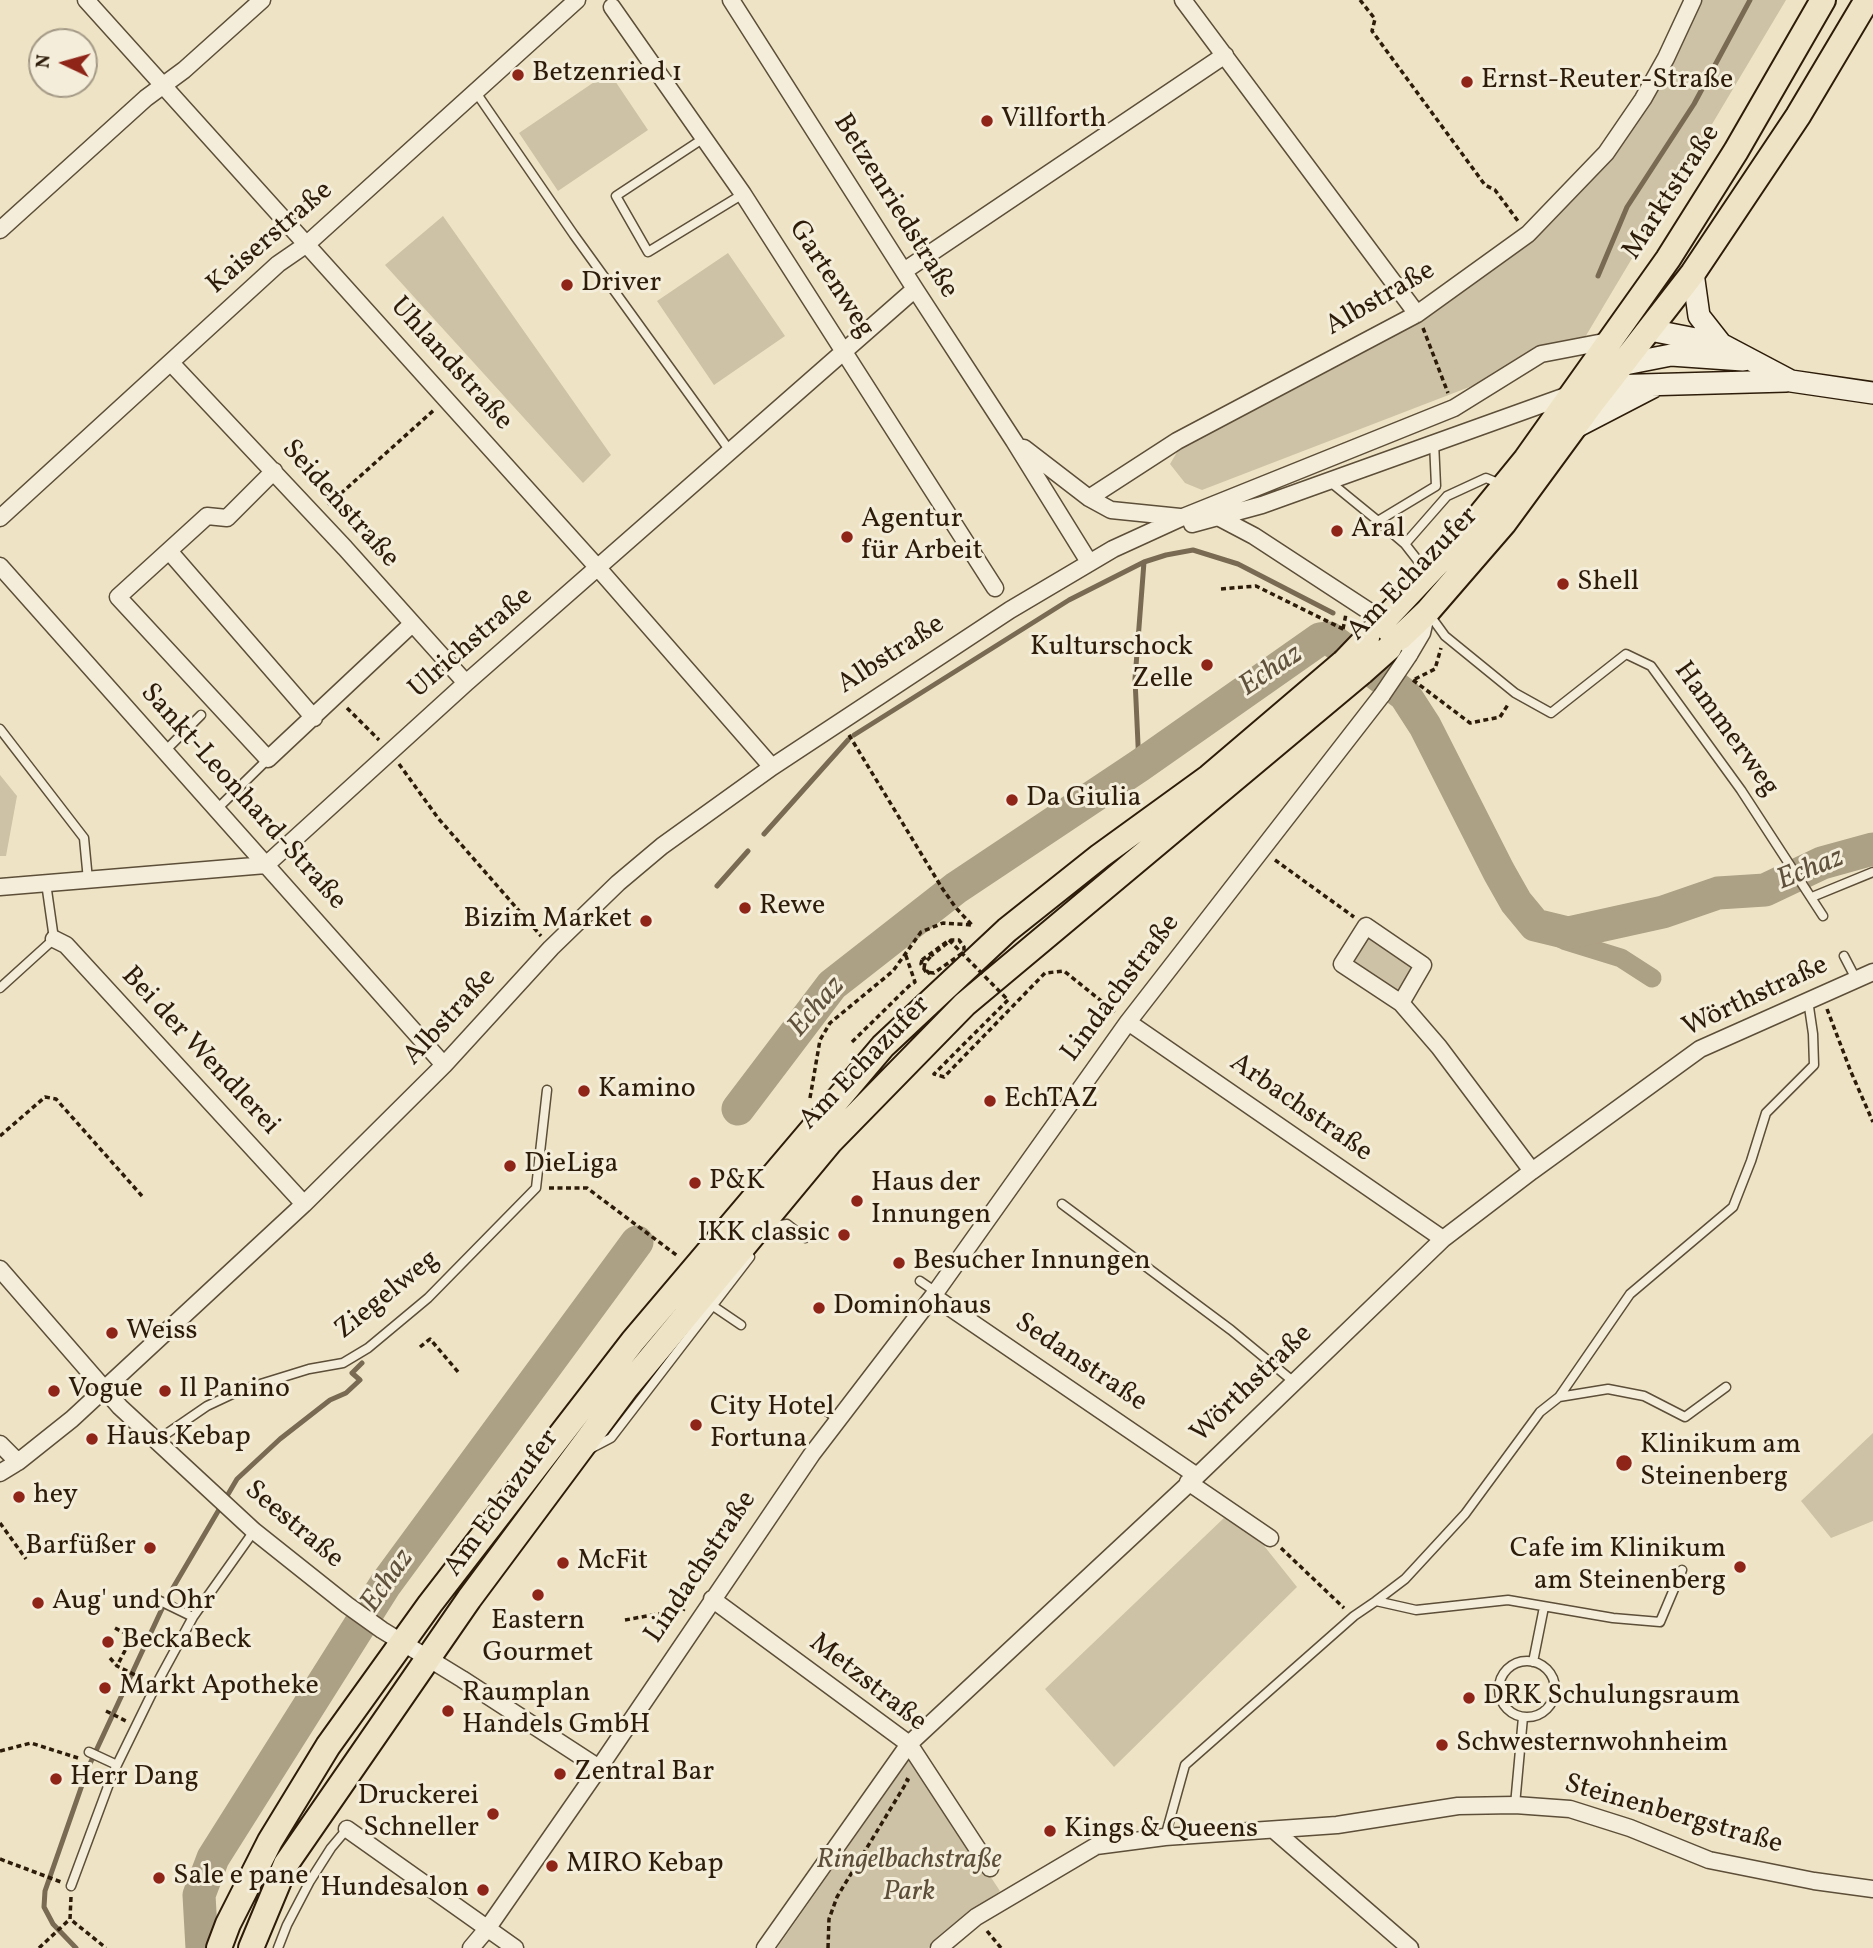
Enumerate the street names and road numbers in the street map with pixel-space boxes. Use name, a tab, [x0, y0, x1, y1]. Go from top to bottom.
street label: Betzenriedstraße	[824, 109, 964, 305]
street label: Marktstraße	[1617, 119, 1729, 267]
street label: Kaiserstraße	[201, 175, 341, 303]
street label: Gartenweg	[780, 215, 880, 345]
street label: Albstraße	[1320, 255, 1442, 345]
street label: Uhlandstraße	[381, 291, 519, 439]
street label: Seidenstraße	[273, 434, 405, 576]
street label: Am Echazufer	[1342, 501, 1486, 649]
street label: Ulrichstraße	[403, 581, 541, 707]
street label: Albstraße	[832, 609, 952, 703]
street label: Hammerweg	[1665, 656, 1785, 804]
street label: Sankt-Leonhard-Straße	[131, 678, 353, 918]
street label: Lindachstraße	[1055, 908, 1189, 1070]
street label: Wörthstraße	[1678, 950, 1834, 1046]
street label: Bei der Wendlerei	[112, 961, 286, 1143]
street label: Albstraße	[397, 962, 505, 1074]
street label: Am Echazufer	[794, 990, 938, 1138]
street label: Arbachstraße	[1222, 1047, 1378, 1171]
street label: Ziegelweg	[329, 1244, 447, 1348]
street label: Sedanstraße	[1007, 1307, 1153, 1421]
street label: Wörthstraße	[1185, 1319, 1321, 1451]
street label: Am Echazufer	[438, 1424, 568, 1584]
street label: Seestraße	[236, 1475, 350, 1577]
street label: Lindachstraße	[639, 1485, 765, 1651]
street label: Metzstraße	[801, 1628, 933, 1740]
street label: Steinenbergstraße	[1560, 1769, 1786, 1863]

